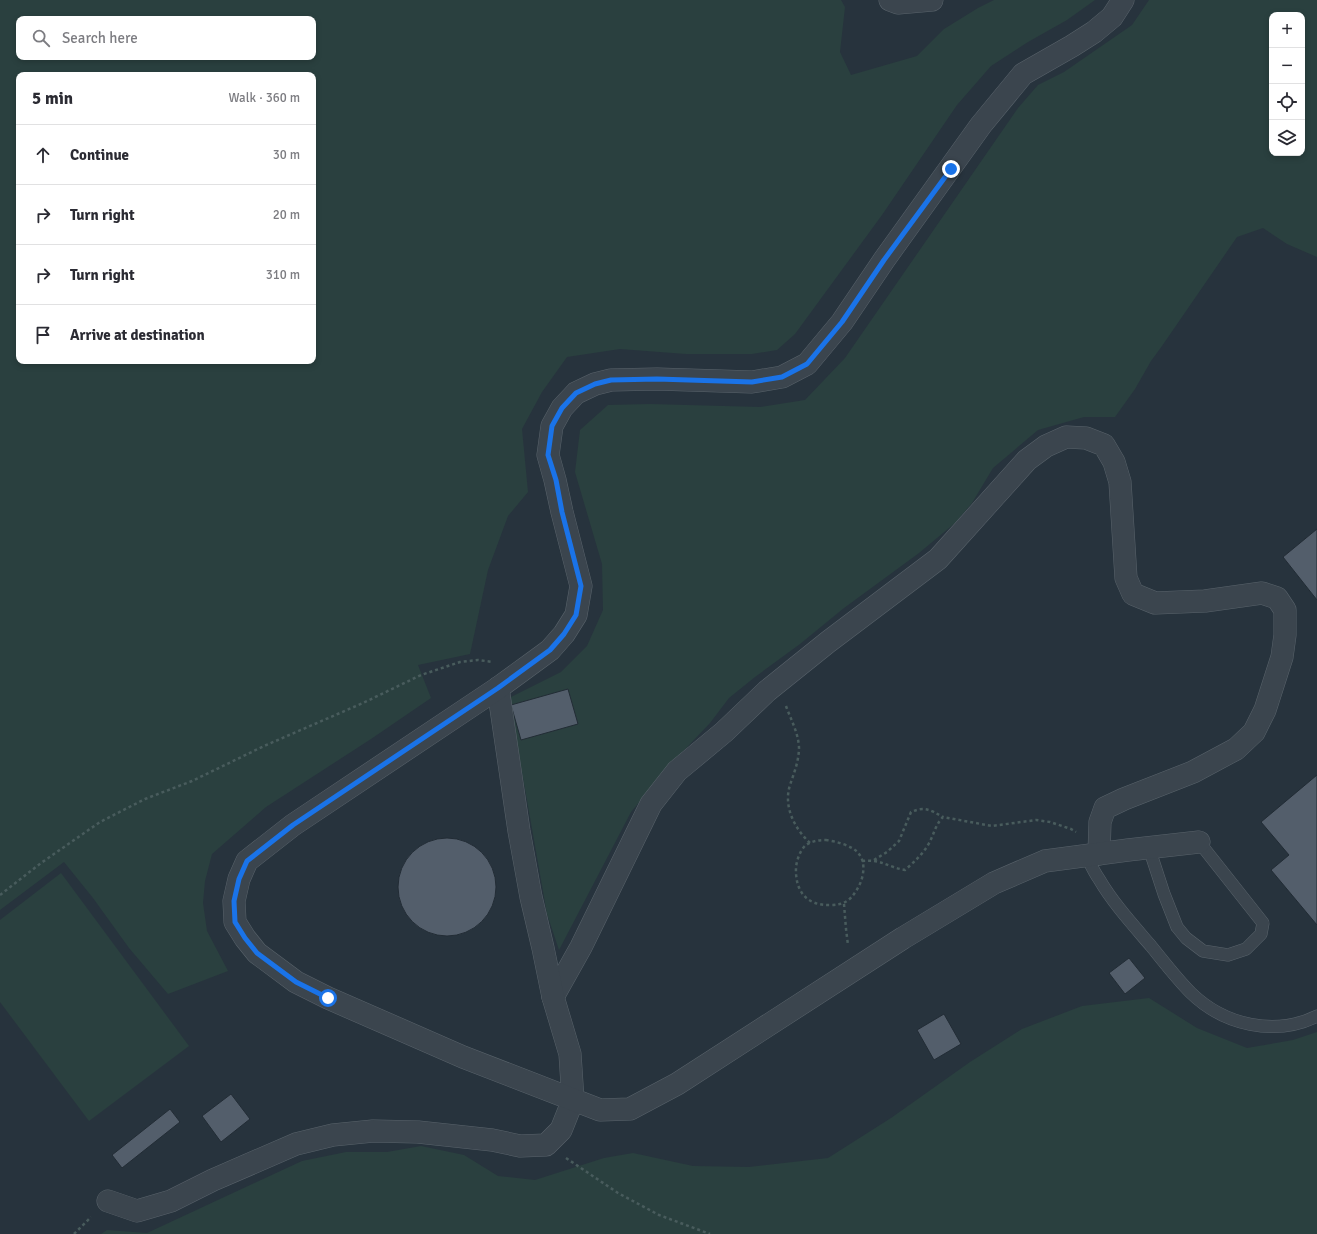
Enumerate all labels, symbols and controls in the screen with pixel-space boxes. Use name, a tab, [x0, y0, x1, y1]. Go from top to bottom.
map controls	[1269, 12, 1305, 156]
button: +	[1269, 12, 1305, 48]
search box	[16, 16, 316, 60]
icon: search	[30, 27, 52, 49]
text: Search here	[62, 29, 138, 47]
button: −	[1269, 48, 1305, 84]
button: locate	[1269, 84, 1305, 120]
text: 5 min	[32, 88, 73, 109]
text: Walk · 360 m	[229, 90, 300, 106]
button: layers	[1269, 120, 1305, 156]
icon: ahead	[32, 144, 54, 166]
text: Continue	[70, 146, 129, 164]
text: 30 m	[273, 147, 300, 163]
route end	[942, 160, 960, 178]
icon: right	[32, 204, 54, 226]
text: Turn right	[70, 206, 135, 224]
text: 20 m	[273, 207, 300, 223]
icon: right	[32, 264, 54, 286]
text: Turn right	[70, 266, 135, 284]
text: 310 m	[266, 267, 300, 283]
icon: arrive	[32, 324, 54, 346]
text: Arrive at destination	[70, 326, 205, 344]
route start	[319, 989, 337, 1007]

